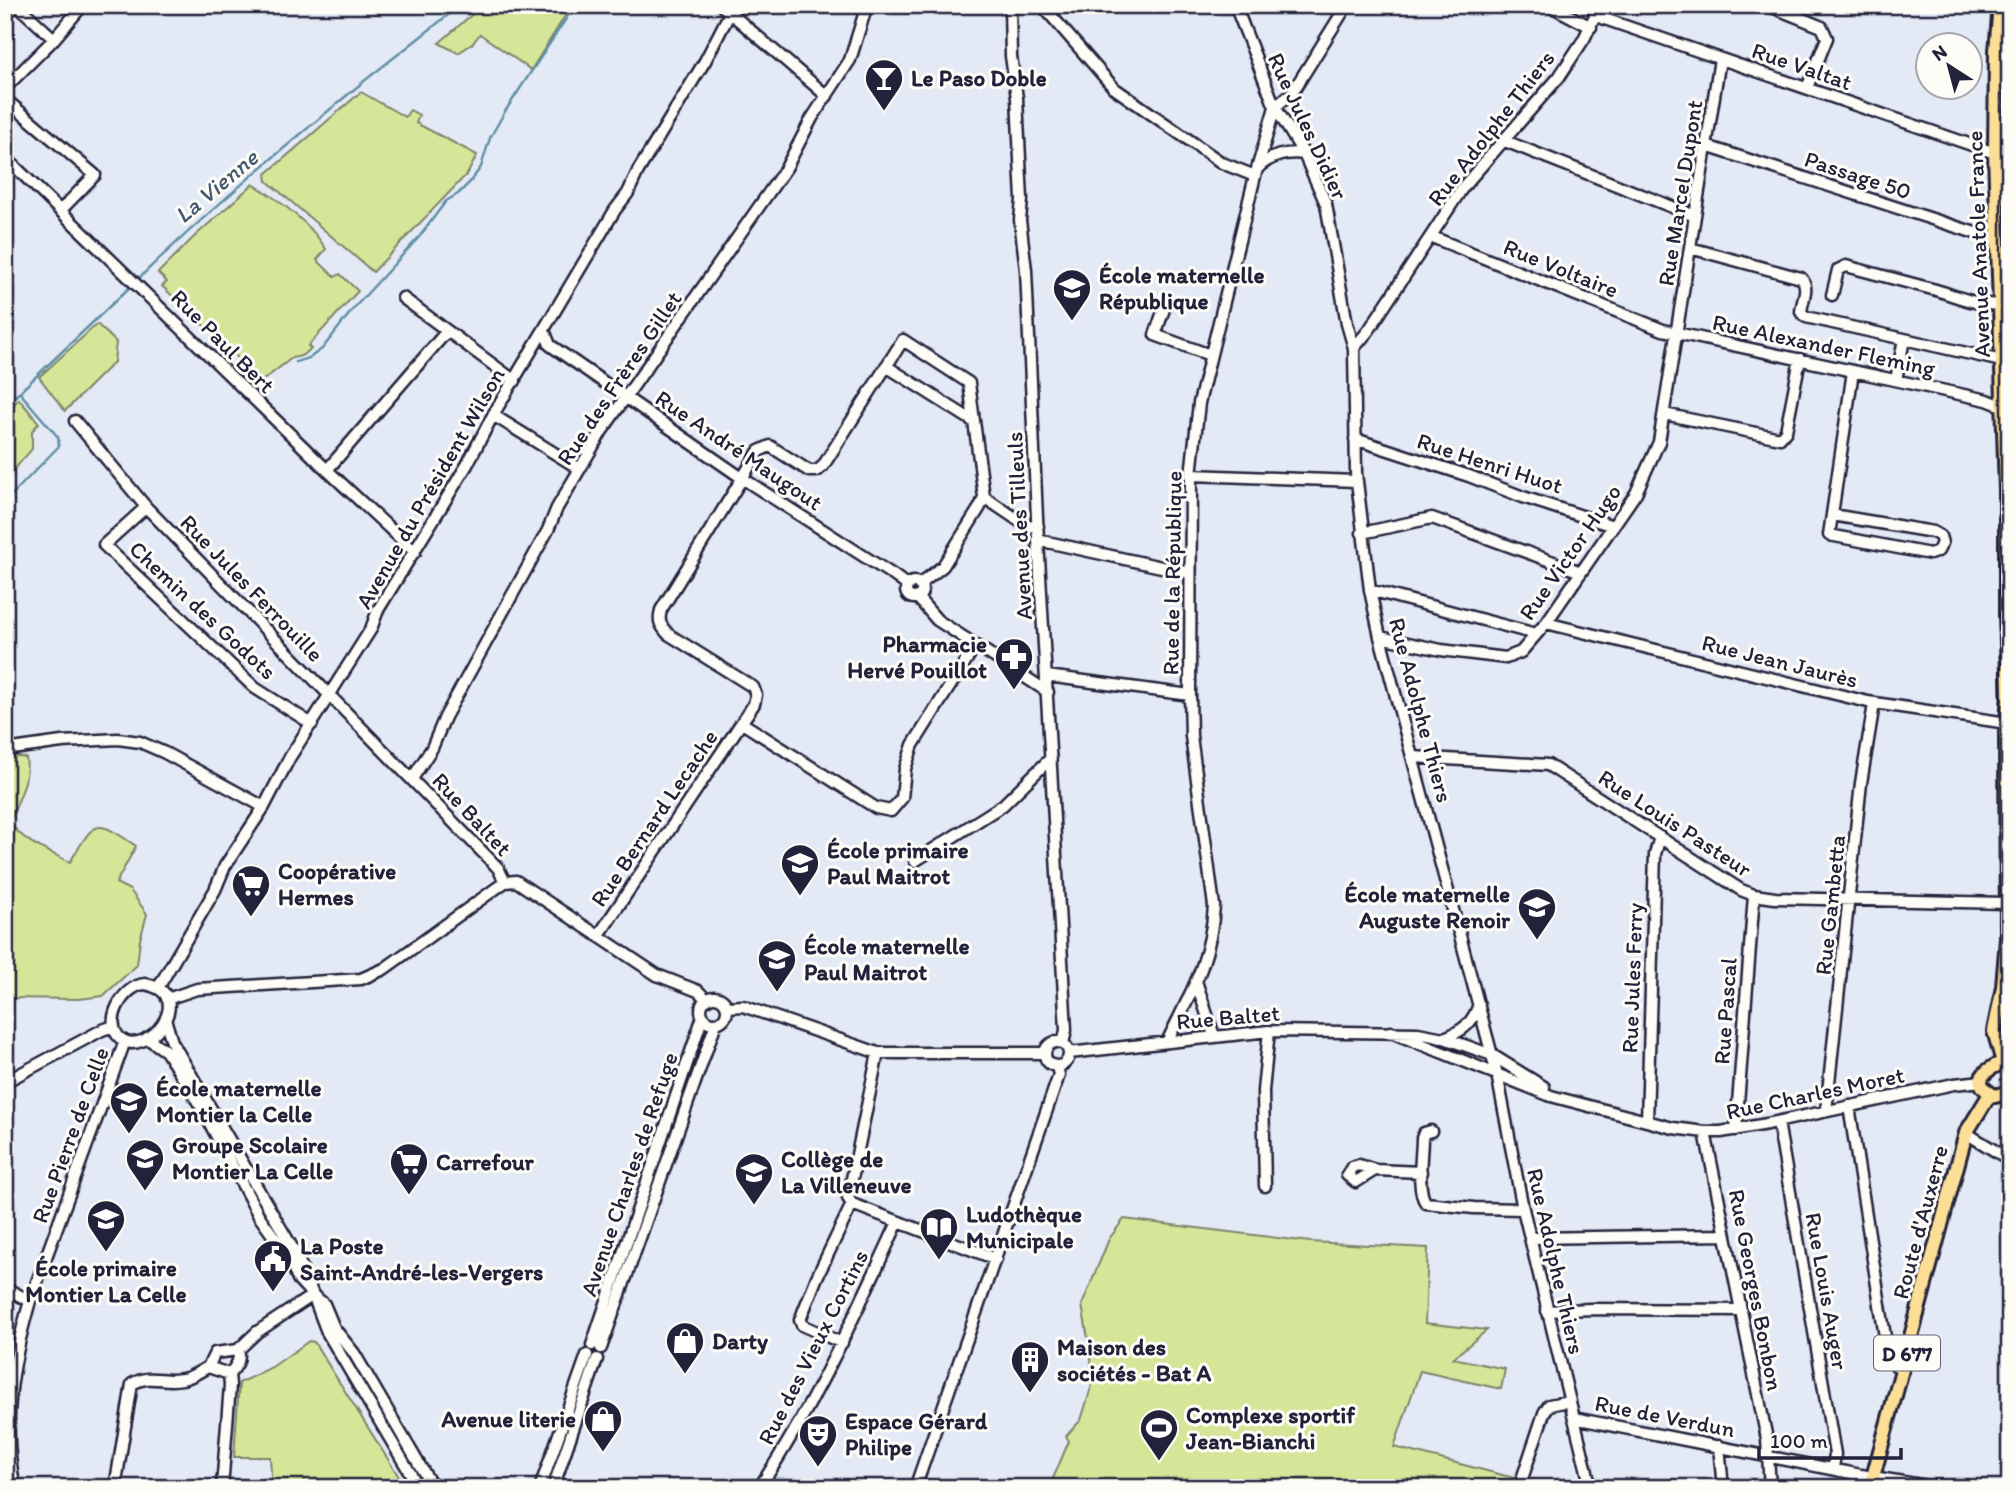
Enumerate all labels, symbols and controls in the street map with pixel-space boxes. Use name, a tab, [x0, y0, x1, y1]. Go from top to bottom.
north arrow	[1913, 32, 1983, 102]
street label: Rue Valtat	[1748, 36, 1856, 96]
text: N	[1927, 40, 1951, 66]
street label: Rue Adolphe Thiers	[1421, 45, 1561, 211]
street label: Rue Jules Didier	[1262, 48, 1354, 204]
bar icon: Le Paso Doble	[863, 57, 905, 112]
place label: Le Paso Doble	[911, 64, 1047, 92]
street label: Rue Marcel Dupont	[1651, 98, 1709, 288]
street label: Avenue Anatole France	[1960, 130, 1996, 358]
water label: La Vienne	[169, 142, 265, 229]
street label: Passage 50	[1801, 145, 1915, 205]
street label: Rue Voltaire	[1500, 232, 1622, 304]
place label: École maternelle République	[1099, 261, 1265, 315]
school or university icon: École maternelle République	[1051, 267, 1093, 322]
street label: Rue Paul Bert	[165, 283, 281, 399]
street label: Rue des Frères Gillet	[550, 285, 688, 470]
street label: Rue Alexander Fleming	[1710, 308, 1938, 382]
street label: Avenue du Président Wilson	[350, 363, 510, 613]
street label: Rue André Maugout	[650, 384, 828, 516]
street label: Rue Henri Huot	[1414, 426, 1567, 500]
street label: Avenue des Tilleuls	[1000, 431, 1038, 621]
street label: Rue de la République	[1156, 471, 1188, 675]
street label: Rue Victor Hugo	[1513, 479, 1627, 625]
street label: Rue Jules Ferrouille	[174, 508, 330, 668]
street label: Chemin des Godots	[124, 535, 282, 685]
street label: Rue Adolphe Thiers	[1383, 615, 1459, 805]
street label: Rue Jean Jaurès	[1699, 628, 1861, 694]
place label: Pharmacie Hervé Pouillot	[847, 630, 987, 684]
pharmacy icon: Pharmacie Hervé Pouillot	[993, 636, 1035, 691]
street label: Rue Bernard Lecache	[584, 724, 724, 912]
street label: Rue Louis Pasteur	[1593, 763, 1757, 883]
street label: Rue Baltet	[426, 766, 518, 862]
street label: Rue Gambetta	[1809, 834, 1851, 976]
place label: École primaire Paul Maitrot	[827, 836, 969, 890]
school or university icon: École primaire Paul Maitrot	[779, 842, 821, 897]
place label: Coopérative Hermes	[278, 857, 396, 911]
supermarket icon: Coopérative Hermes	[230, 863, 272, 918]
place label: École maternelle Auguste Renoir	[1344, 880, 1510, 934]
school or university icon: École maternelle Auguste Renoir	[1516, 886, 1558, 941]
street label: Rue Jules Ferry	[1615, 902, 1649, 1054]
place label: École maternelle Paul Maitrot	[804, 932, 970, 986]
school or university icon: École maternelle Paul Maitrot	[756, 938, 798, 993]
street label: Rue Pascal	[1707, 956, 1743, 1065]
street label: Rue Baltet	[1175, 998, 1281, 1035]
street label: Rue Pierre de Celle	[25, 1043, 115, 1227]
street label: Avenue Charles de Refuge	[574, 1048, 684, 1300]
street label: Rue Charles Moret	[1723, 1060, 1907, 1126]
place label: École maternelle Montier la Celle	[156, 1074, 322, 1128]
school or university icon: École maternelle Montier la Celle	[108, 1080, 150, 1135]
place label: Groupe Scolaire Montier La Celle	[172, 1131, 333, 1185]
school or university icon: Groupe Scolaire Montier La Celle	[124, 1137, 166, 1192]
supermarket icon: Carrefour	[388, 1141, 430, 1196]
street label: Route d'Auxerre	[1886, 1142, 1954, 1302]
place label: Collège de La Villeneuve	[781, 1145, 912, 1199]
place label: Carrefour	[436, 1148, 535, 1176]
school or university icon: Collège de La Villeneuve	[733, 1151, 775, 1206]
street label: Rue Adolphe Thiers	[1521, 1165, 1591, 1357]
street label: Rue Georges Bonbon	[1723, 1187, 1789, 1393]
school or university icon: École primaire Montier La Celle	[85, 1198, 127, 1253]
place label: Ludothèque Municipale	[966, 1200, 1082, 1254]
library icon: Ludothèque Municipale	[918, 1206, 960, 1261]
street label: Rue Louis Auger	[1799, 1210, 1855, 1372]
place label: La Poste Saint-André-les-Vergers	[300, 1232, 543, 1286]
public building icon: La Poste Saint-André-les-Vergers	[252, 1238, 294, 1293]
street label: Rue des Vieux Cortins	[752, 1245, 874, 1449]
place label: École primaire Montier La Celle	[25, 1254, 187, 1308]
shop icon: Darty	[664, 1320, 706, 1375]
place label: Darty	[712, 1327, 768, 1355]
place label: Maison des sociétés - Bat A	[1057, 1333, 1211, 1387]
road number: D 677	[1874, 1336, 1940, 1370]
building icon: Maison des sociétés - Bat A	[1009, 1339, 1051, 1394]
street label: Rue de Verdun	[1593, 1389, 1737, 1443]
shop icon: Avenue literie	[582, 1398, 624, 1453]
place label: Complexe sportif Jean-Bianchi	[1185, 1401, 1356, 1455]
place label: Avenue literie	[440, 1405, 576, 1433]
place label: Espace Gérard Philipe	[845, 1407, 988, 1461]
sports icon: Complexe sportif Jean-Bianchi	[1138, 1407, 1180, 1462]
theatre icon: Espace Gérard Philipe	[797, 1413, 839, 1468]
scale bar	[1759, 1416, 1901, 1460]
text: 100 m	[1770, 1428, 1828, 1453]

